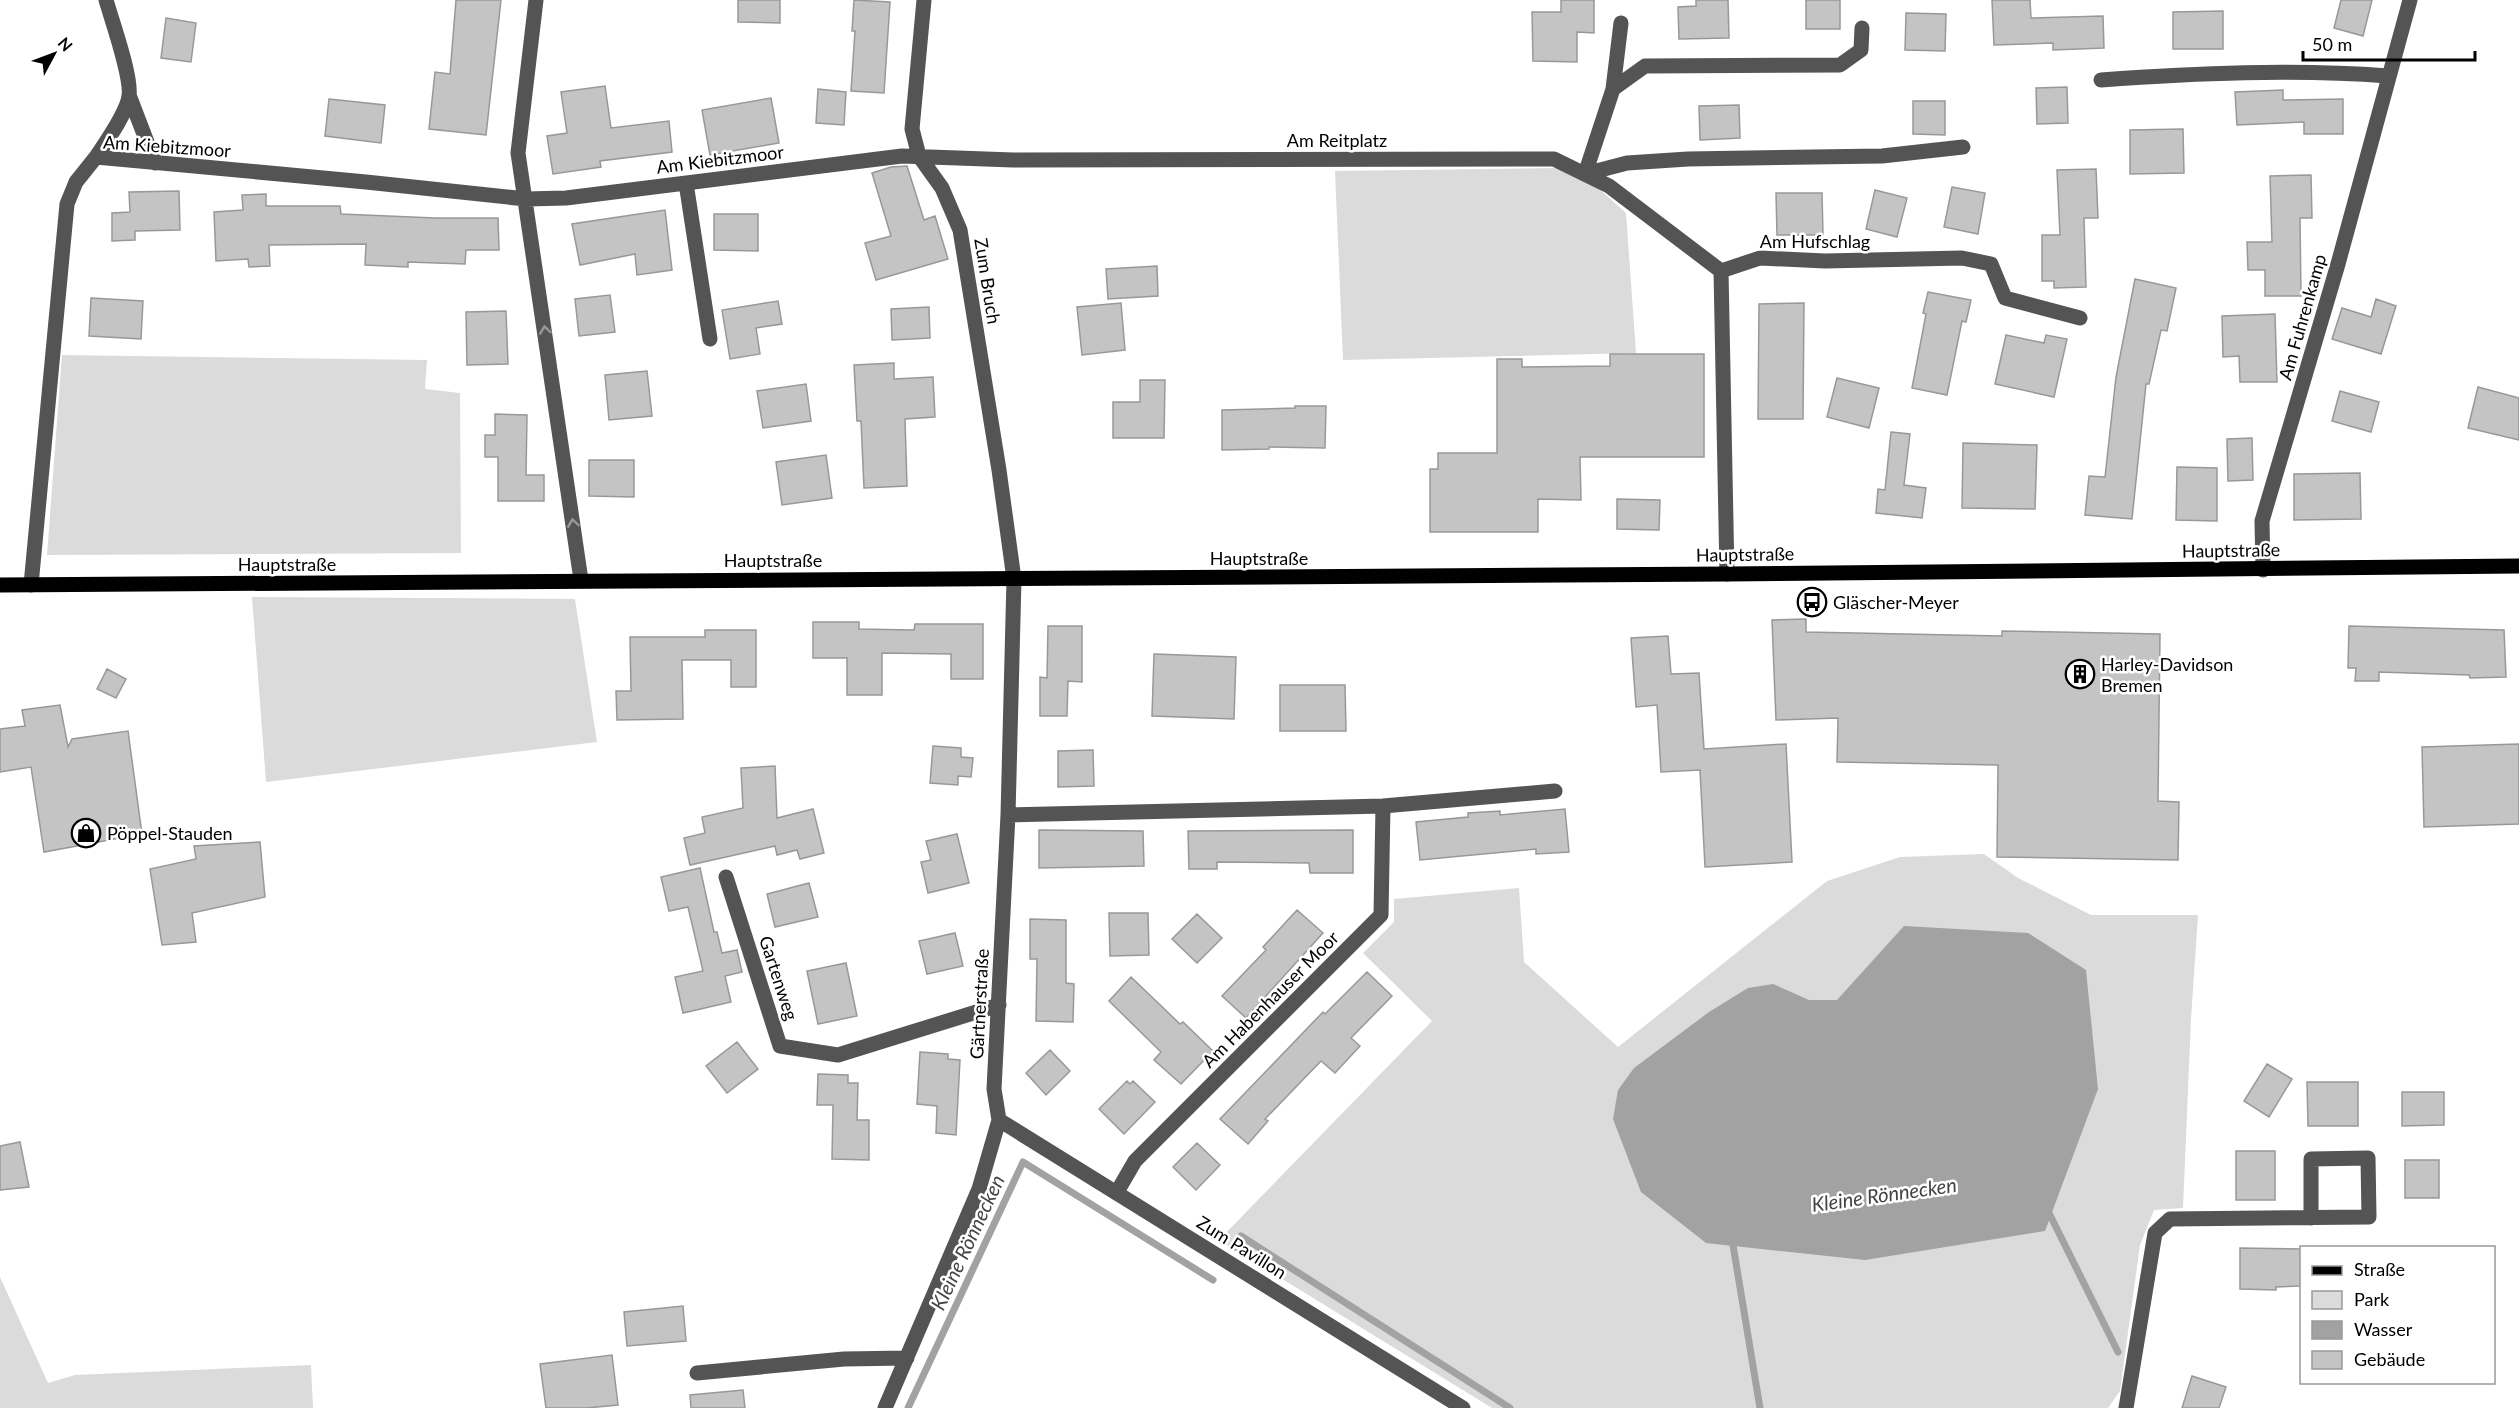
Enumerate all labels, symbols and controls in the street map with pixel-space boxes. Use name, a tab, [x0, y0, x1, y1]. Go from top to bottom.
north arrow	[24, 24, 84, 84]
scale bar	[2303, 24, 2476, 62]
text: N	[54, 33, 77, 55]
text: 50 m	[2312, 33, 2352, 55]
street label: Am Reitplatz	[1287, 129, 1387, 151]
street label: Am Kiebitzmoor	[102, 131, 232, 161]
street label: Am Kiebitzmoor	[655, 140, 785, 178]
street label: Am Hufschlag	[1760, 230, 1870, 252]
street label: Zum Bruch	[970, 237, 1006, 325]
street label: Am Fuhrenkamp	[2274, 252, 2330, 382]
one-way arrow	[539, 325, 551, 334]
one-way arrow	[568, 518, 580, 527]
street label: Hauptstraße	[2182, 538, 2280, 562]
street label: Hauptstraße	[1696, 542, 1794, 566]
street label: Hauptstraße	[1210, 547, 1308, 569]
street label: Hauptstraße	[724, 549, 822, 571]
street label: Hauptstraße	[238, 553, 336, 575]
bus stop icon: Gläscher-Meyer	[1796, 586, 1828, 618]
place label: Gläscher-Meyer	[1833, 591, 1959, 613]
place label: Harley-Davidson Bremen	[2101, 653, 2233, 696]
building icon: Harley-Davidson Bremen	[2064, 658, 2096, 690]
shop icon: Pöppel-Stauden	[70, 817, 102, 849]
place label: Pöppel-Stauden	[107, 822, 233, 844]
street label: Am Habenhauser Moor	[1197, 926, 1343, 1072]
street label: Gartenweg	[755, 933, 803, 1023]
street label: Gärtnerstraße	[965, 948, 993, 1060]
water label: Kleine Rönnecken	[925, 1171, 1009, 1313]
water label: Kleine Rönnecken	[1810, 1172, 1958, 1216]
street label: Zum Pavillon	[1193, 1211, 1291, 1283]
legend	[2300, 1246, 2495, 1384]
text: Straße	[2354, 1258, 2405, 1280]
text: Park	[2354, 1288, 2390, 1310]
text: Wasser	[2354, 1318, 2413, 1340]
text: Gebäude	[2354, 1348, 2425, 1370]

